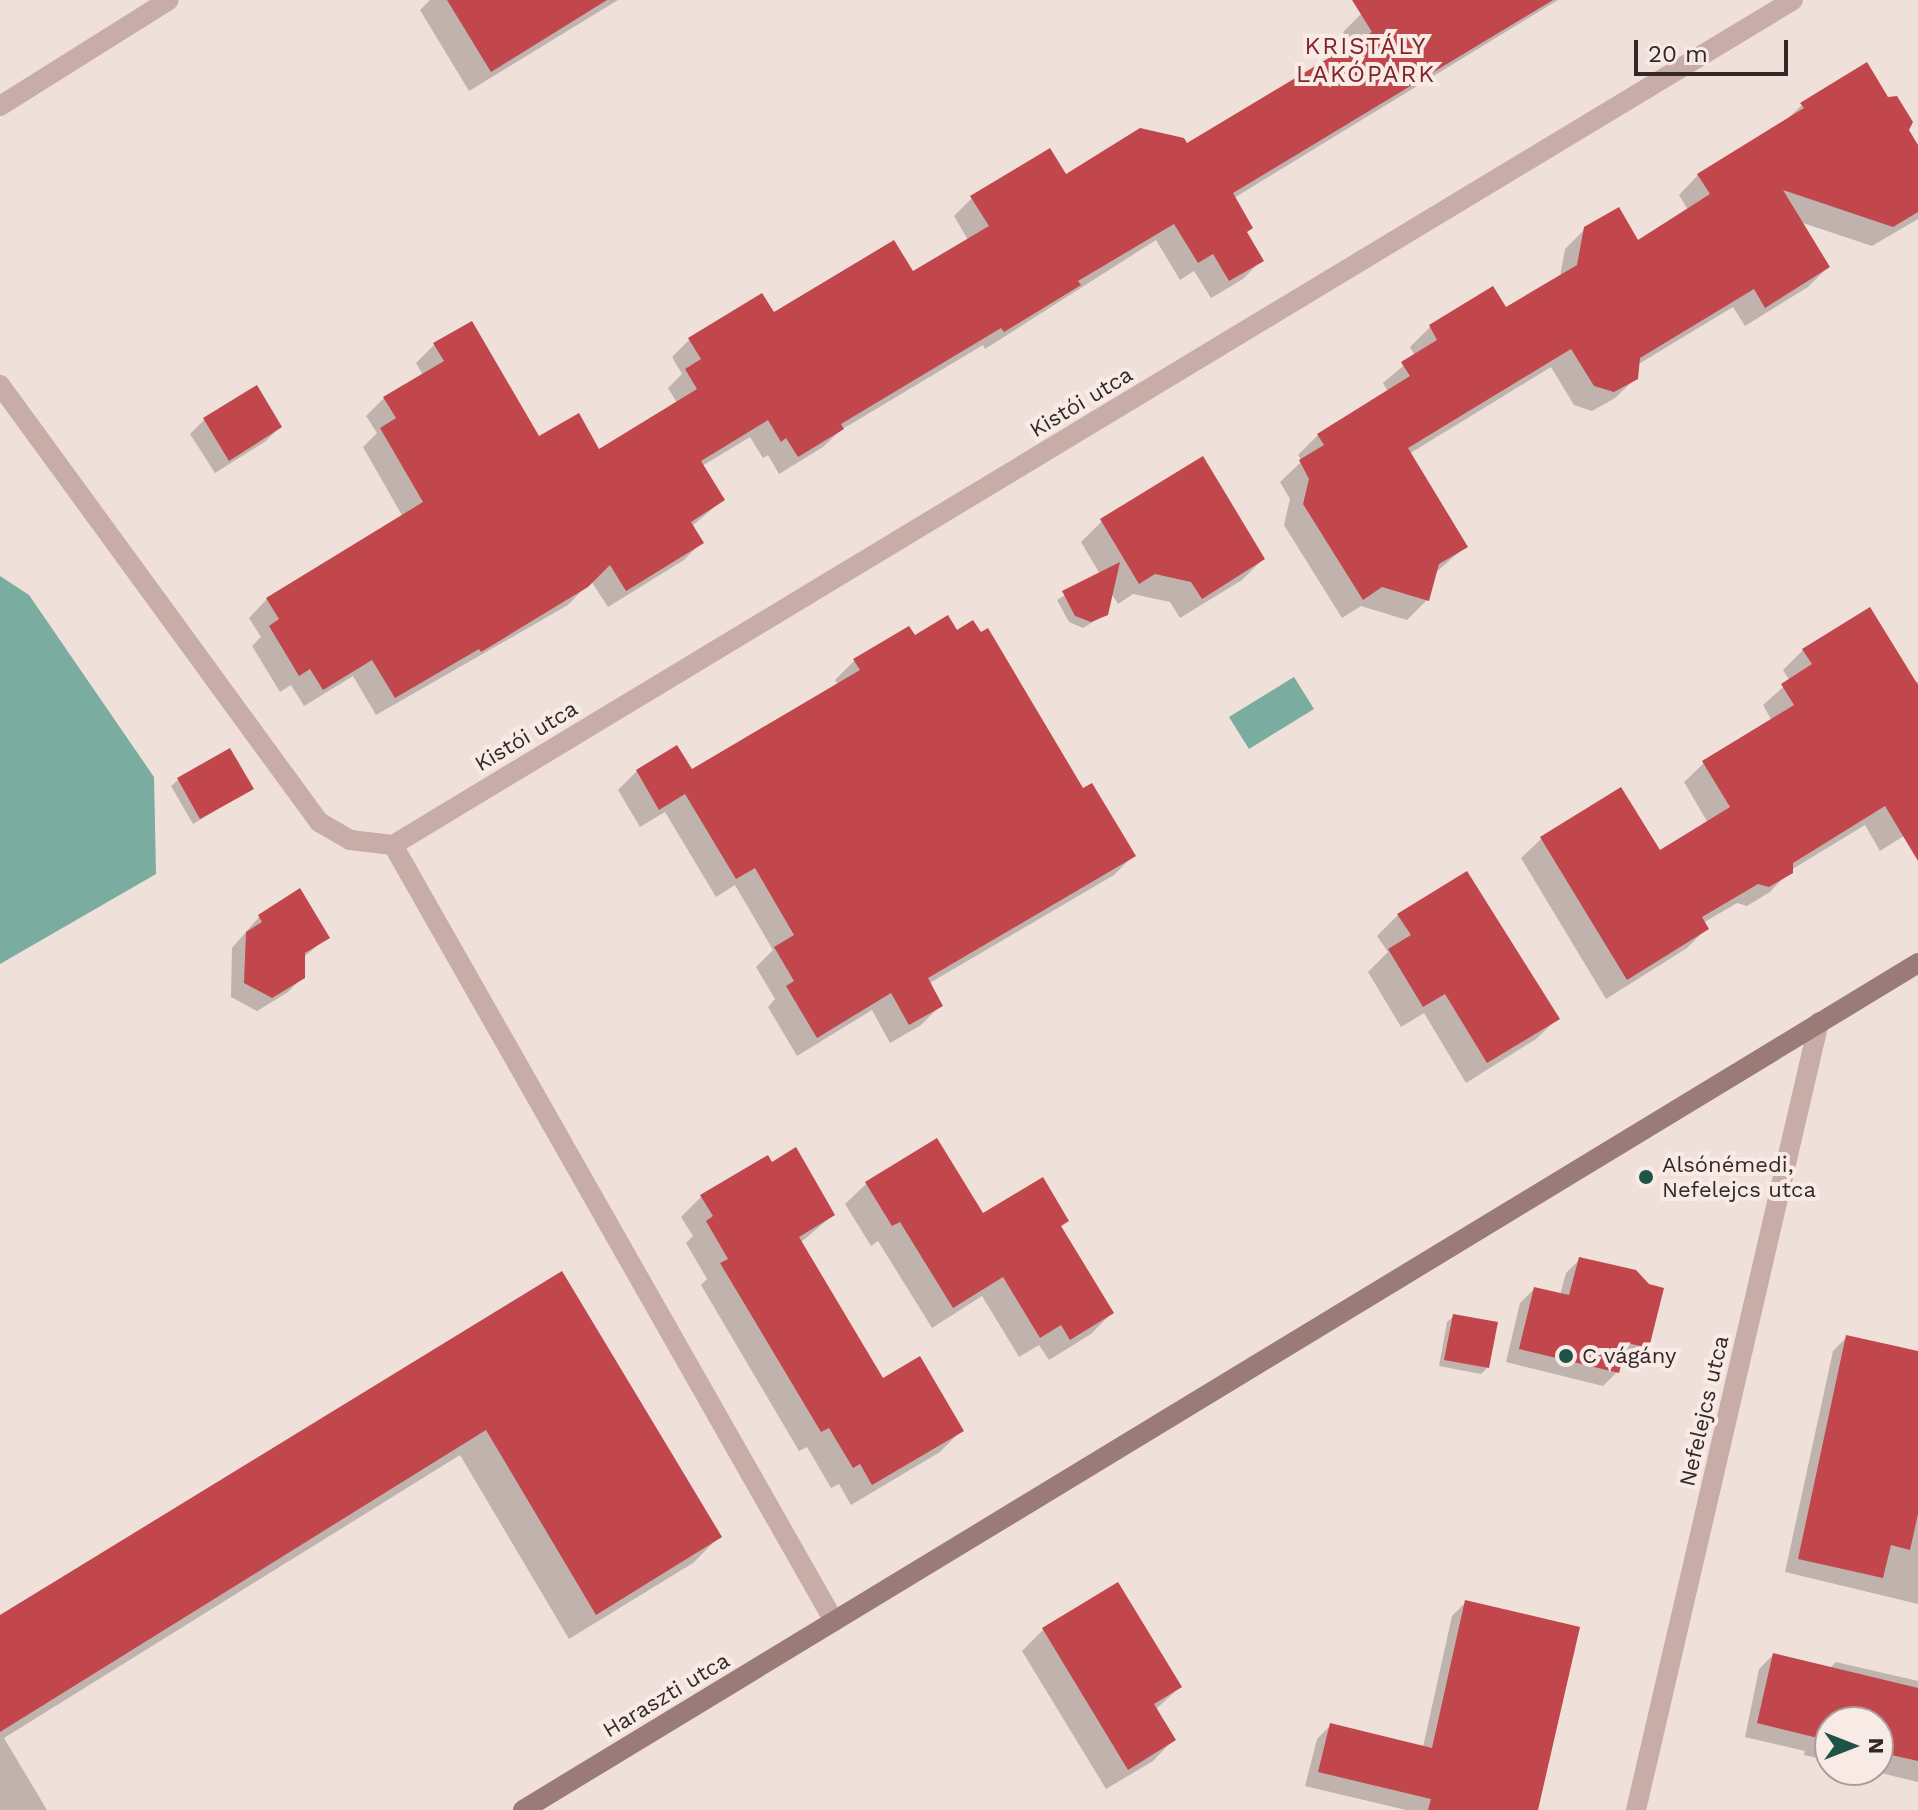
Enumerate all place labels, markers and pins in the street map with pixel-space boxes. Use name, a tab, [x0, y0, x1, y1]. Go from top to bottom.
place label: Alsónémedi, Nefelejcs utca	[1662, 1151, 1816, 1202]
marker: Alsónémedi, Nefelejcs utca	[1637, 1168, 1655, 1186]
place label: C vágány	[1582, 1343, 1677, 1369]
marker: C vágány	[1557, 1347, 1575, 1365]

